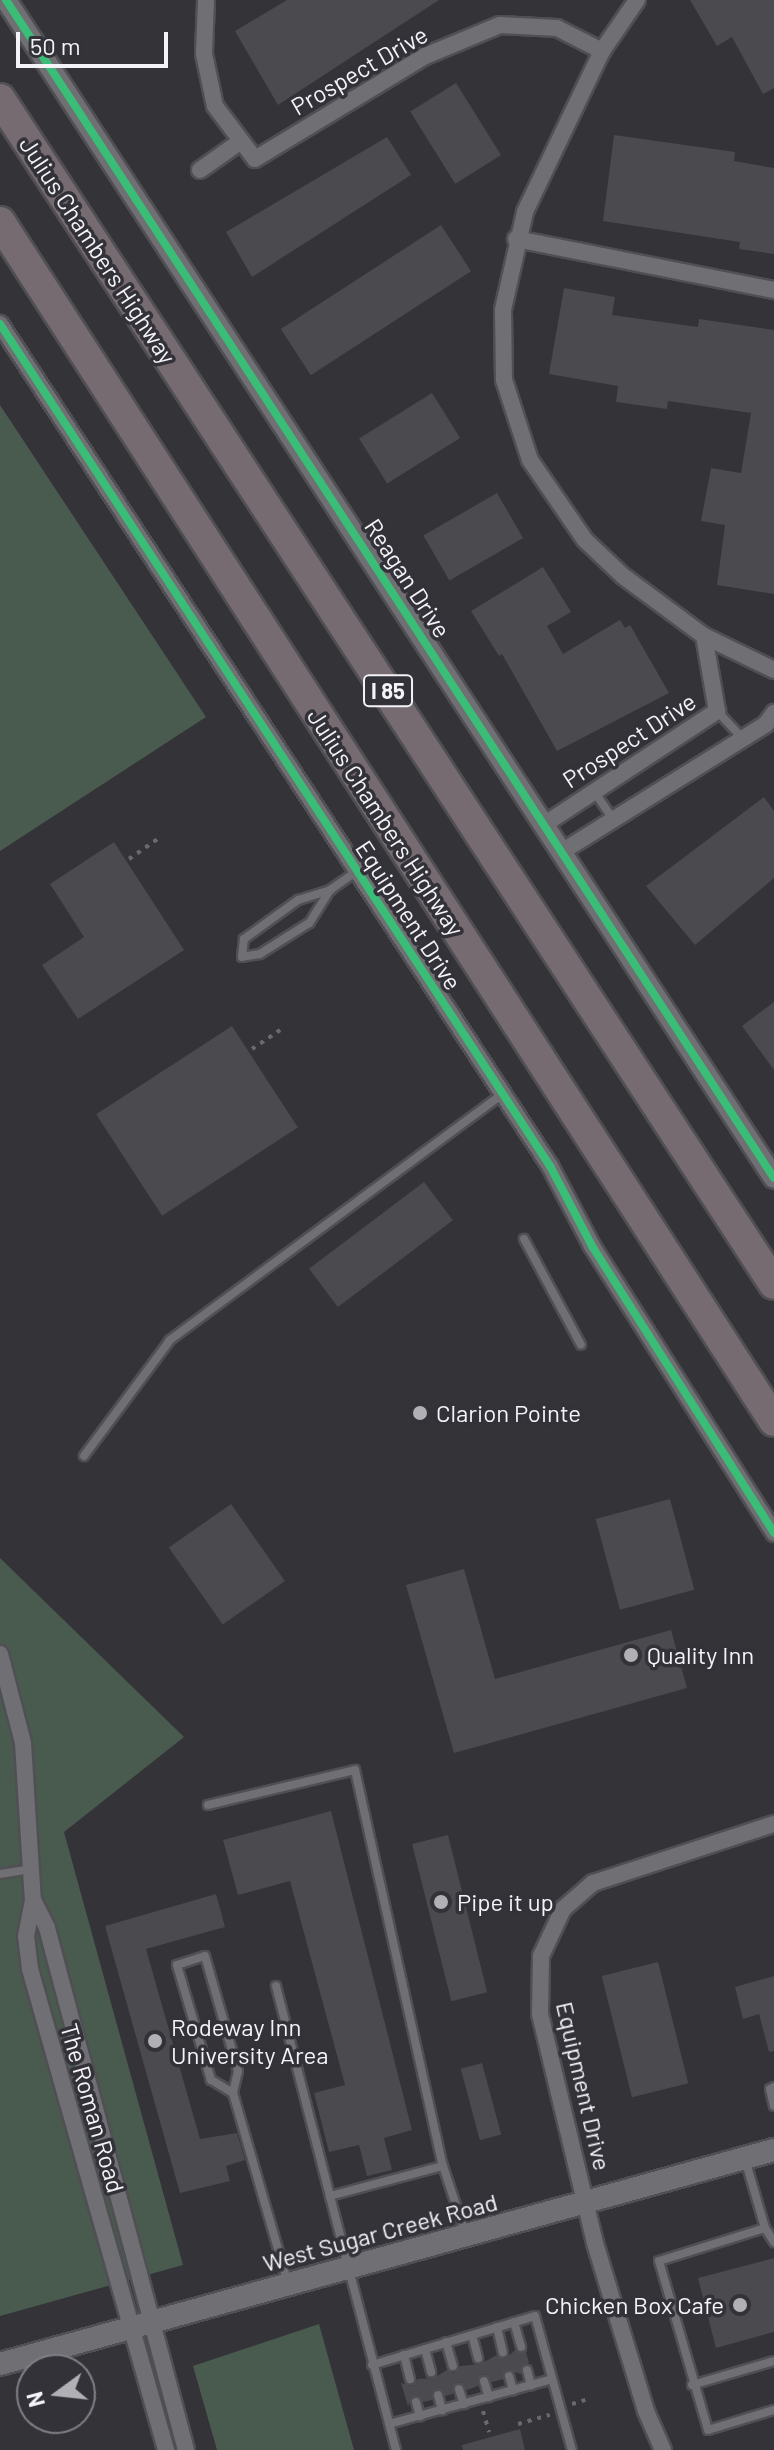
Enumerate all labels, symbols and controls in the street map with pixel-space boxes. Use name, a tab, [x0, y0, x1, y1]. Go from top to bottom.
scale bar	[20, 16, 172, 66]
street label: Prospect Drive	[286, 19, 432, 121]
text: 50 m	[30, 31, 81, 60]
street label: Julius Chambers Highway	[14, 131, 182, 369]
street label: Reagan Drive	[359, 513, 457, 643]
road number: I 85	[362, 673, 414, 709]
street label: Prospect Drive	[557, 686, 701, 794]
street label: Julius Chambers Highway	[302, 703, 470, 941]
street label: Equipment Drive	[350, 835, 468, 995]
place label: Clarion Pointe	[436, 1399, 581, 1427]
marker: Clarion Pointe	[411, 1404, 429, 1422]
place label: Quality Inn	[647, 1641, 754, 1669]
marker: Quality Inn	[622, 1646, 640, 1664]
place label: Pipe it up	[457, 1888, 554, 1916]
marker: Pipe it up	[432, 1893, 450, 1911]
street label: Equipment Drive	[551, 1999, 617, 2173]
place label: Rodeway Inn University Area	[171, 2013, 328, 2069]
street label: The Roman Road	[55, 2020, 131, 2196]
marker: Rodeway Inn University Area	[146, 2032, 164, 2050]
street label: West Sugar Creek Road	[260, 2187, 500, 2277]
place label: Chicken Box Cafe	[545, 2291, 724, 2319]
marker: Chicken Box Cafe	[731, 2296, 749, 2314]
north arrow	[16, 2354, 96, 2434]
text: N	[20, 2389, 49, 2410]

